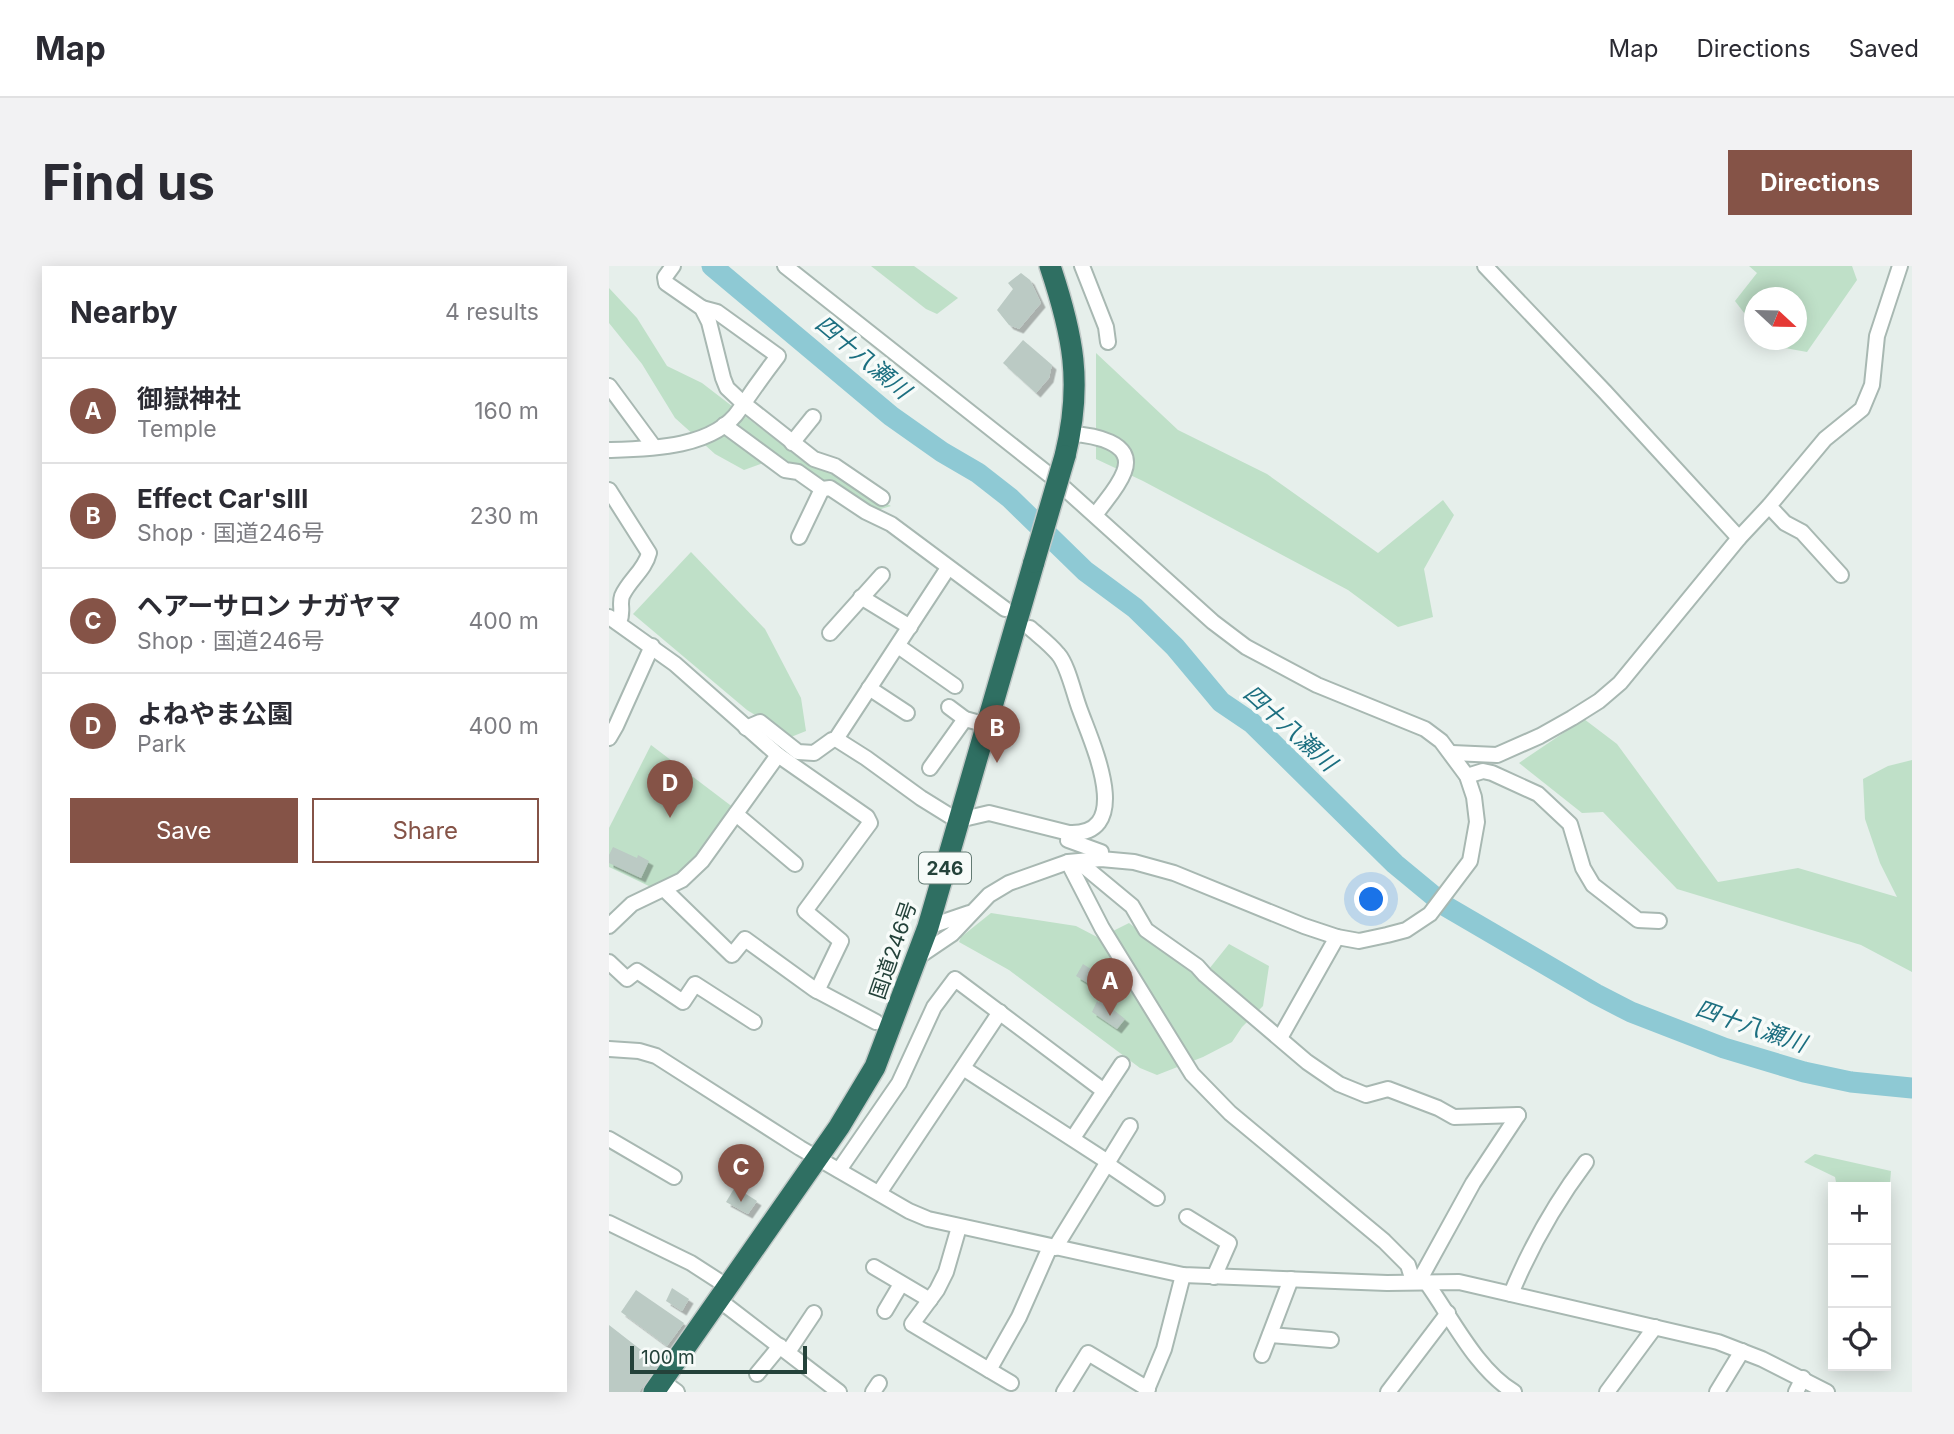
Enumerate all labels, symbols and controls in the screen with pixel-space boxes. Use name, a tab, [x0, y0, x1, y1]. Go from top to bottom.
text: Map	[35, 28, 106, 68]
text: Map	[1609, 34, 1658, 63]
text: Directions	[1696, 34, 1811, 63]
text: Saved	[1849, 34, 1919, 63]
button: Directions	[1728, 150, 1912, 215]
text: Find us	[42, 153, 215, 212]
north arrow	[1744, 287, 1807, 350]
text: Nearby	[70, 294, 178, 330]
text: 4 results	[445, 298, 539, 326]
water label: 四十八瀬川	[810, 309, 918, 407]
text: 御嶽神社	[137, 383, 241, 414]
text: A	[84, 397, 102, 425]
text: 160 m	[474, 397, 539, 425]
text: Temple	[137, 415, 217, 443]
text: Effect Car'sⅢ	[137, 483, 308, 514]
text: B	[85, 502, 101, 530]
text: 230 m	[470, 502, 539, 530]
text: Shop · 国道246号	[137, 519, 325, 547]
text: ヘアーサロン ナガヤマ	[137, 590, 401, 621]
text: C	[84, 607, 102, 635]
text: 400 m	[469, 607, 539, 635]
text: Shop · 国道246号	[137, 627, 325, 655]
water label: 四十八瀬川	[1238, 679, 1344, 779]
text: よねやま公園	[137, 698, 293, 729]
pin: B	[974, 705, 1020, 763]
text: D	[85, 712, 101, 740]
text: 400 m	[469, 712, 539, 740]
text: Park	[137, 730, 186, 758]
pin: D	[647, 760, 693, 818]
button: Save	[70, 798, 298, 863]
button: Share	[312, 798, 539, 863]
road number: 246	[919, 852, 971, 884]
your location	[1354, 882, 1388, 916]
street label: 国道246号	[865, 898, 921, 1002]
pin: A	[1087, 958, 1133, 1016]
water label: 四十八瀬川	[1692, 994, 1813, 1059]
pin: C	[718, 1144, 764, 1202]
map controls	[1828, 1182, 1891, 1371]
button: +	[1828, 1182, 1891, 1245]
button: −	[1828, 1245, 1891, 1308]
button: locate	[1828, 1308, 1891, 1371]
scale bar	[630, 1343, 807, 1375]
text: 100 m	[641, 1346, 695, 1369]

